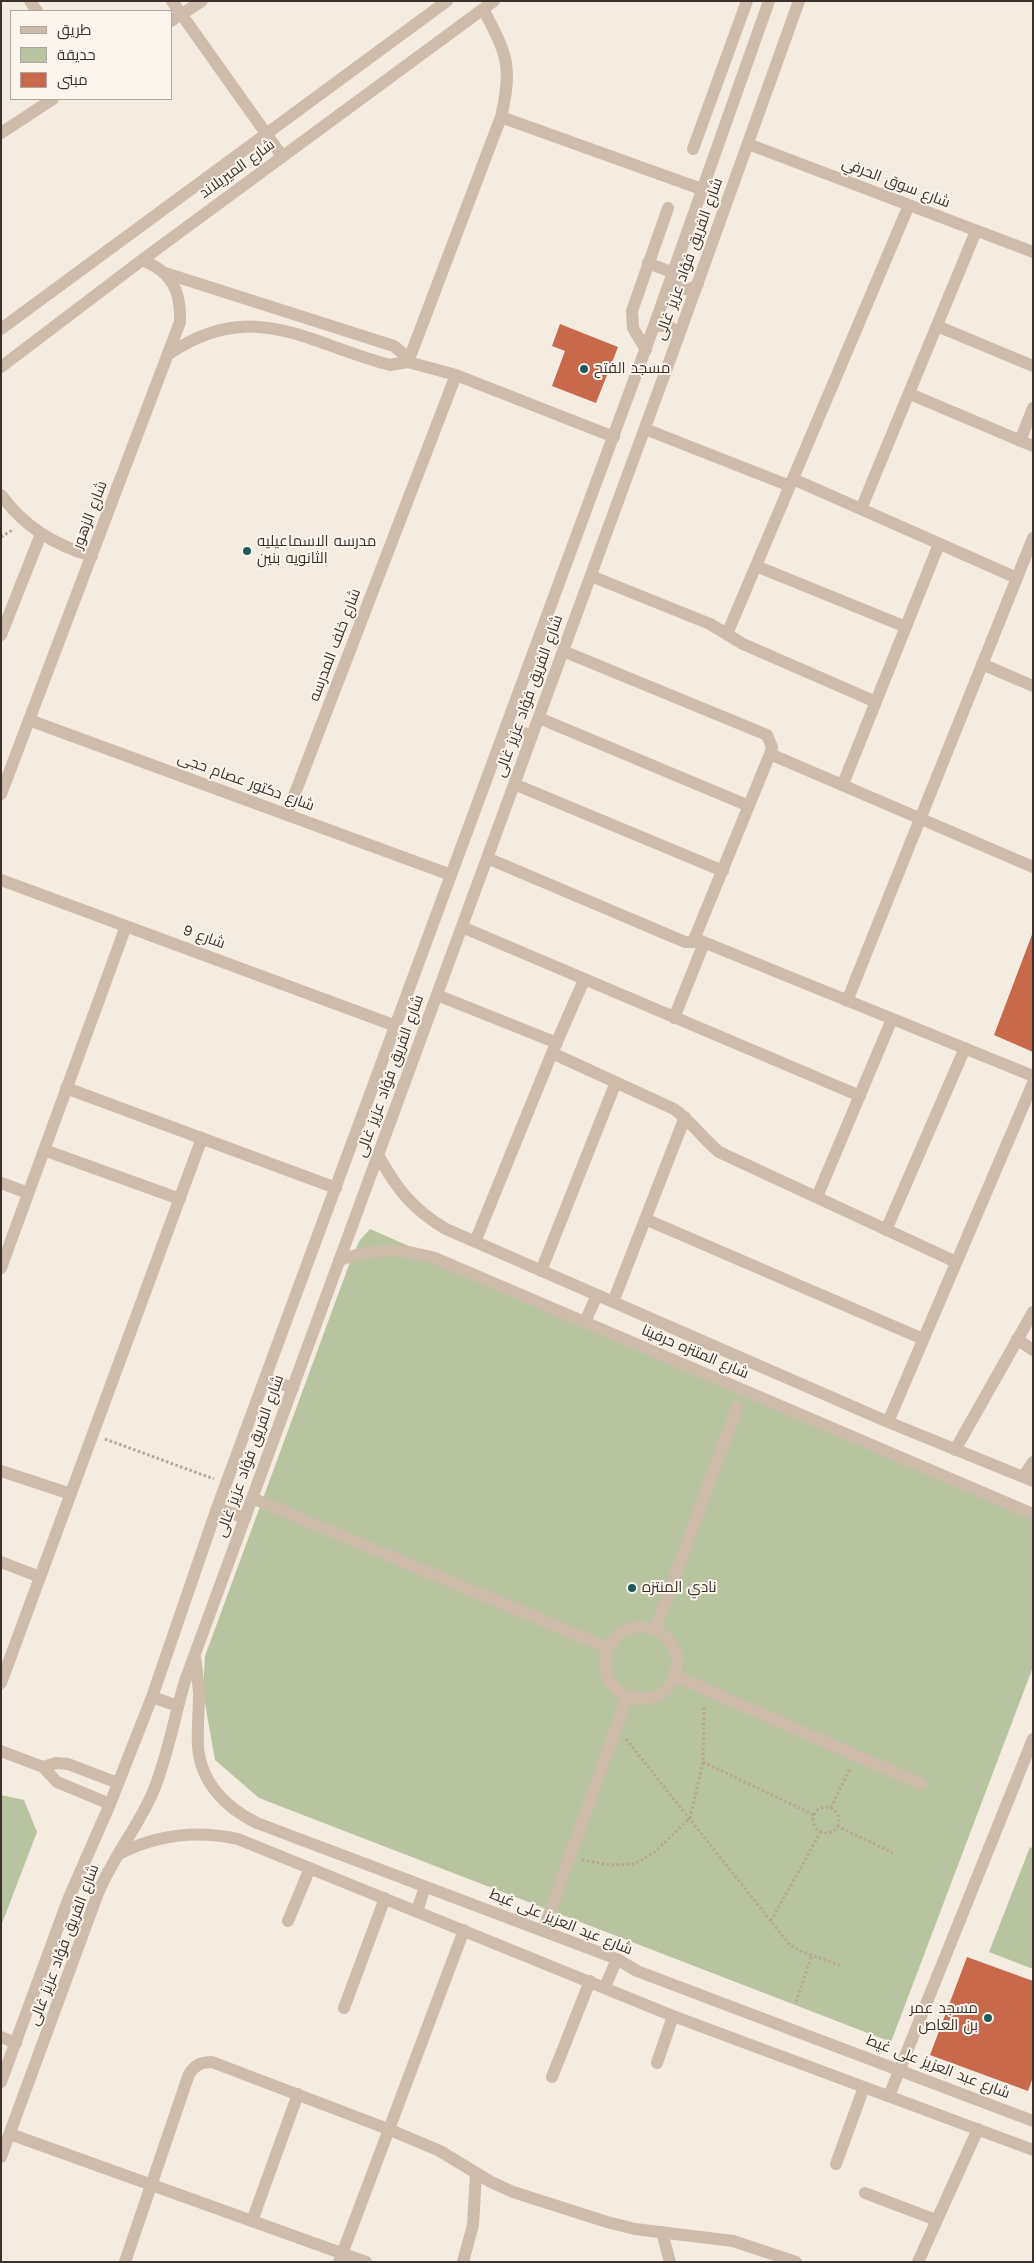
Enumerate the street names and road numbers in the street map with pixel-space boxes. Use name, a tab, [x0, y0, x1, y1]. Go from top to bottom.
street label: شارع الميريلاند	[196, 136, 278, 202]
street label: شارع سوق الحرفي	[839, 154, 953, 212]
street label: شارع الفريق فؤاد عزيز غالى	[651, 176, 727, 342]
street label: شارع الزهور	[69, 478, 111, 552]
street label: شارع خلف المدرسه	[305, 586, 365, 704]
street label: شارع الفريق فؤاد عزيز غالى	[491, 613, 567, 779]
street label: شارع دكتور عصام حجى	[175, 749, 317, 815]
street label: شارع 9	[181, 921, 227, 953]
street label: شارع الفريق فؤاد عزيز غالى	[352, 993, 428, 1159]
street label: شارع المتنزه حرفينا	[639, 1321, 751, 1383]
street label: شارع الفريق فؤاد عزيز غالى	[212, 1373, 288, 1539]
street label: شارع الفريق فؤاد عزيز غالى	[25, 1862, 103, 2028]
street label: شارع عبد العزيز على غيط	[487, 1885, 635, 1959]
street label: شارع عبد العزيز على غيط	[864, 2031, 1012, 2103]

